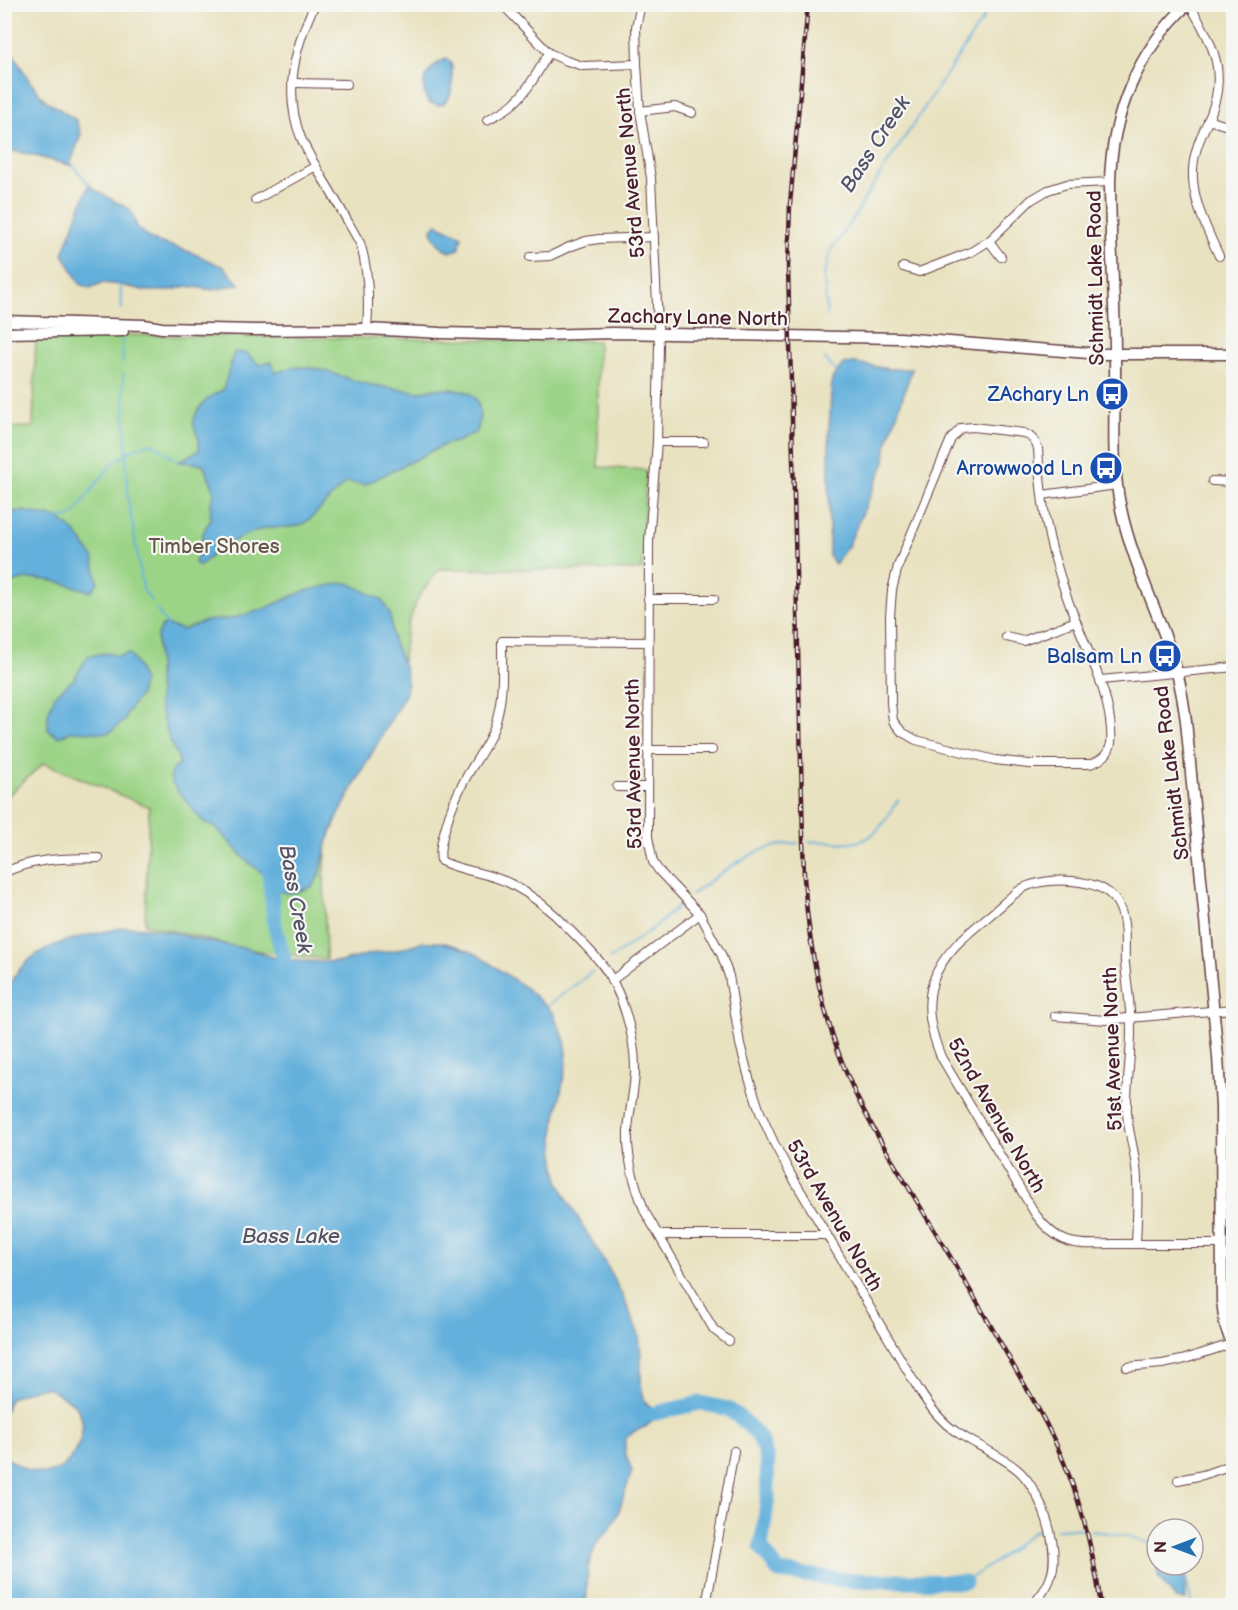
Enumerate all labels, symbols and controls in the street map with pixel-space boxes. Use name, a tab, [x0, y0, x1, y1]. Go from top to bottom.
street label: 53rd Avenue North	[612, 87, 650, 259]
water label: Bass Creek	[835, 91, 916, 197]
street label: Schmidt Lake Road	[1082, 190, 1110, 366]
street label: Zachary Lane North	[607, 304, 788, 332]
bus stop icon: ZAchary Ln	[1094, 376, 1130, 412]
place label: ZAchary Ln	[987, 383, 1089, 407]
bus stop icon: Arrowwood Ln	[1088, 450, 1124, 486]
place label: Arrowwood Ln	[956, 457, 1083, 481]
park label: Timber Shores	[148, 535, 280, 559]
bus stop icon: Balsam Ln	[1147, 638, 1183, 674]
place label: Balsam Ln	[1047, 645, 1142, 669]
street label: 53rd Avenue North	[621, 678, 647, 850]
street label: Schmidt Lake Road	[1149, 684, 1195, 861]
water label: Bass Creek	[274, 843, 317, 956]
street label: 51st Avenue North	[1098, 966, 1128, 1131]
street label: 52nd Avenue North	[942, 1034, 1050, 1197]
street label: 53rd Avenue North	[781, 1135, 887, 1296]
water label: Bass Lake	[242, 1224, 340, 1249]
north arrow	[1145, 1517, 1205, 1577]
text: N	[1152, 1541, 1171, 1553]

